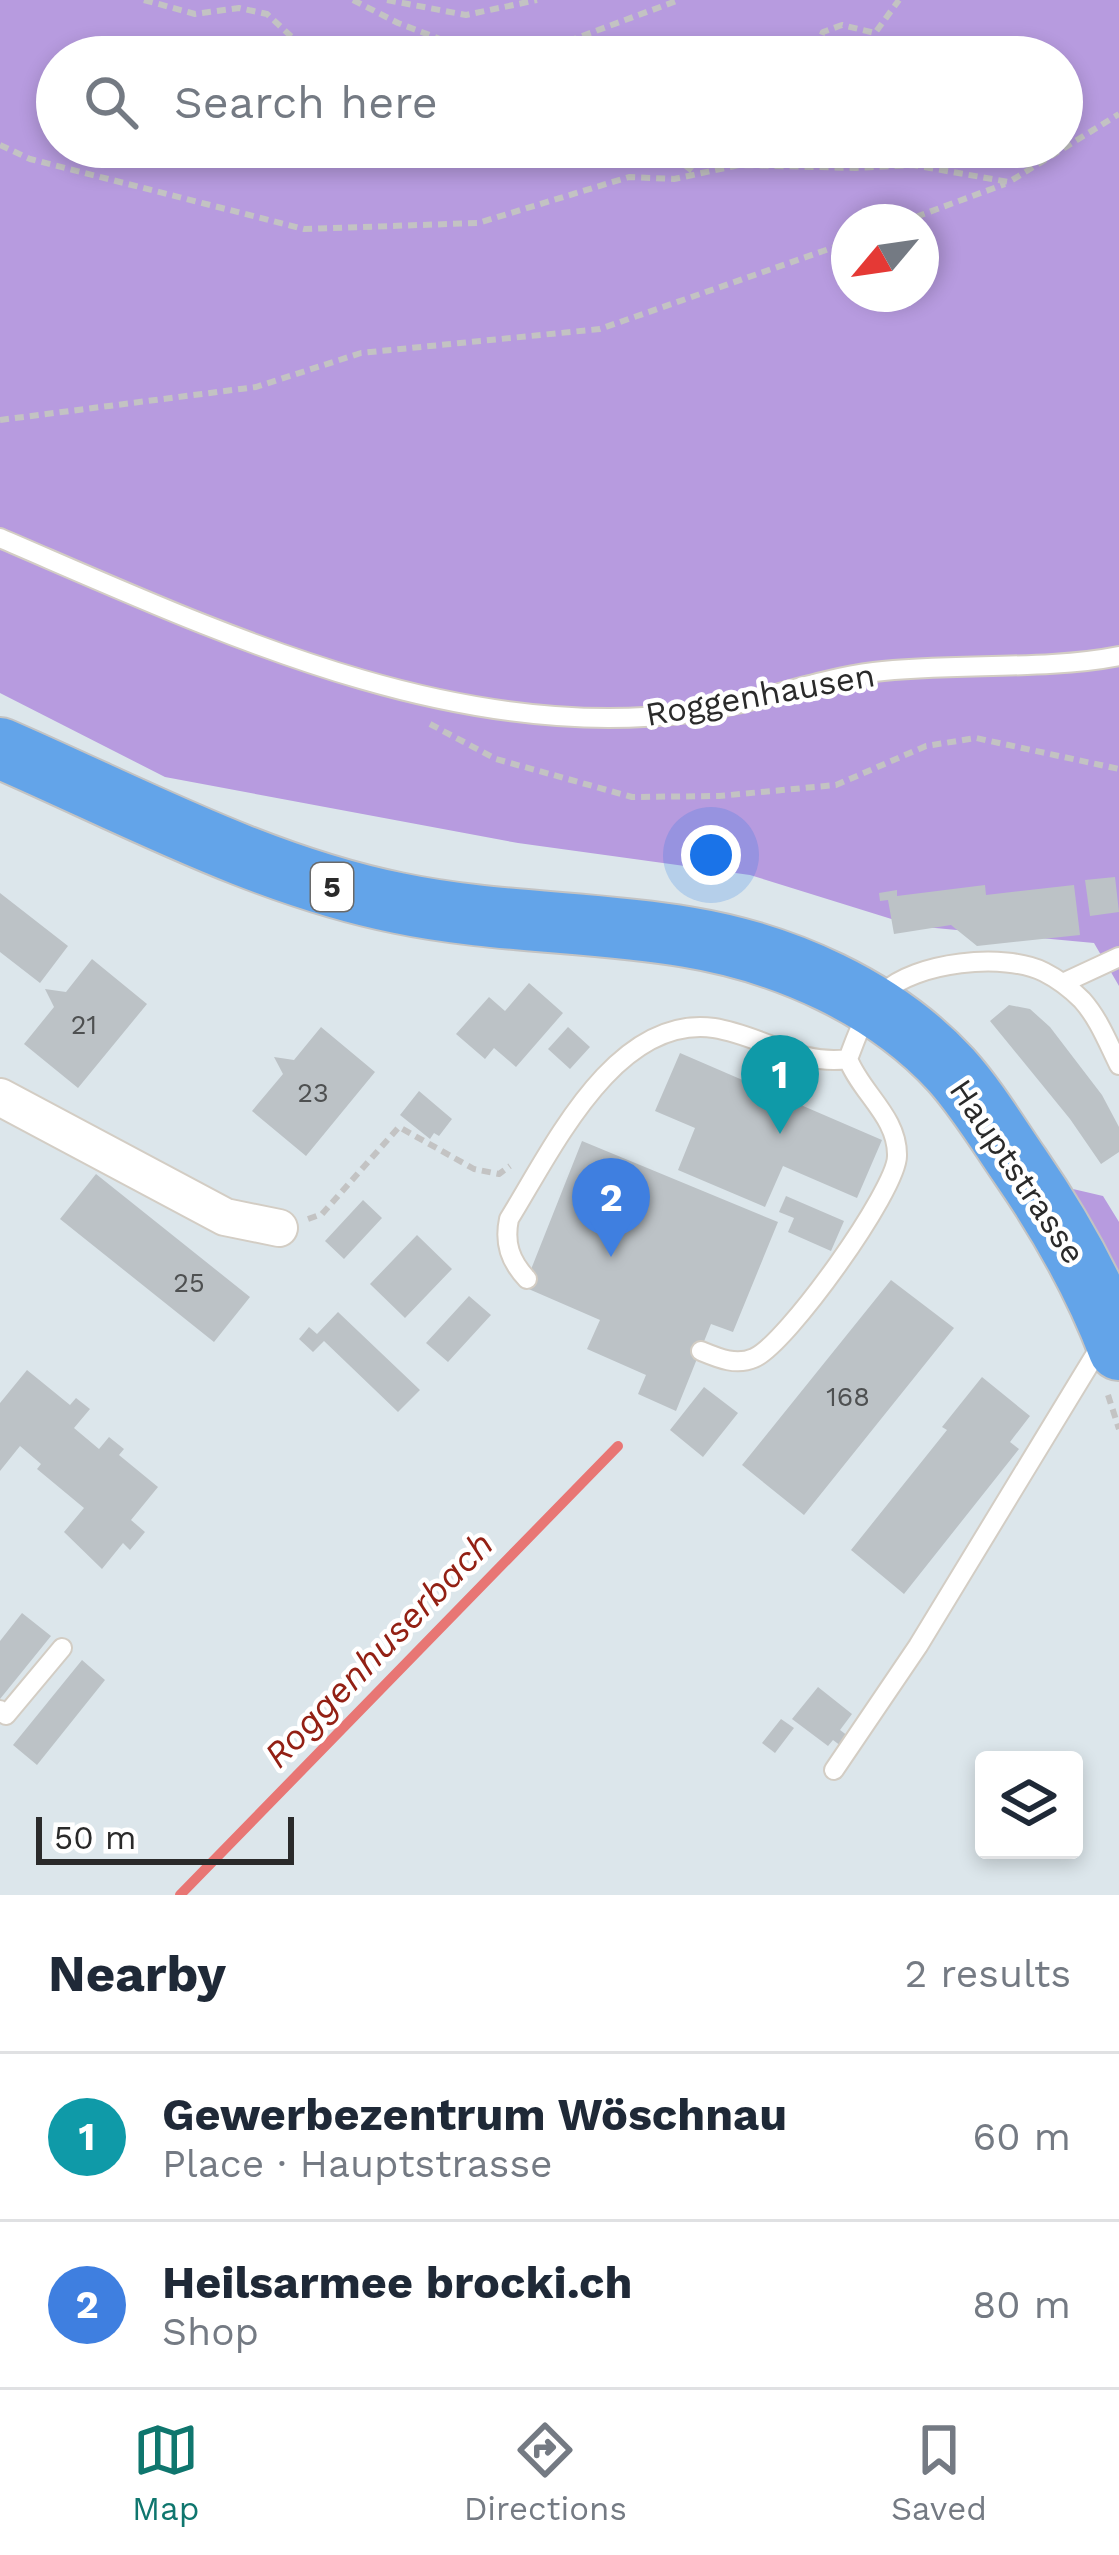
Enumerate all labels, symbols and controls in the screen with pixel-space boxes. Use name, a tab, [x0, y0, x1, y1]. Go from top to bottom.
search box	[36, 36, 1083, 168]
icon: search	[78, 69, 144, 135]
text: Search here	[174, 76, 438, 129]
north arrow	[831, 204, 939, 312]
street label: Roggenhausen	[642, 655, 878, 734]
your location	[681, 825, 741, 885]
road number: 5	[311, 863, 353, 911]
house number: 21	[71, 1009, 97, 1041]
pin: 1	[741, 1035, 819, 1134]
street label: Hauptstrasse	[942, 1072, 1094, 1271]
house number: 23	[297, 1077, 329, 1109]
pin: 2	[572, 1158, 650, 1257]
house number: 25	[173, 1267, 205, 1299]
house number: 168	[826, 1381, 870, 1413]
water label: Roggenhuserbach	[256, 1523, 502, 1776]
map controls	[975, 1751, 1083, 1859]
button: layers	[975, 1751, 1083, 1859]
scale bar	[36, 1811, 294, 1864]
text: 50 m	[54, 1818, 136, 1857]
text: Nearby	[48, 1944, 226, 2003]
text: 2 results	[905, 1951, 1071, 1996]
text: Gewerbezentrum Wöschnau	[162, 2088, 787, 2141]
text: 1	[79, 2114, 95, 2159]
text: 60 m	[973, 2114, 1071, 2159]
text: Place · Hauptstrasse	[162, 2141, 552, 2186]
text: Heilsarmee brocki.ch	[162, 2256, 632, 2309]
text: 2	[75, 2282, 99, 2327]
text: 80 m	[972, 2282, 1071, 2327]
text: Shop	[162, 2309, 259, 2354]
tab: Map	[132, 2417, 199, 2528]
tab: Directions	[464, 2417, 627, 2528]
tab: Saved	[891, 2417, 987, 2528]

